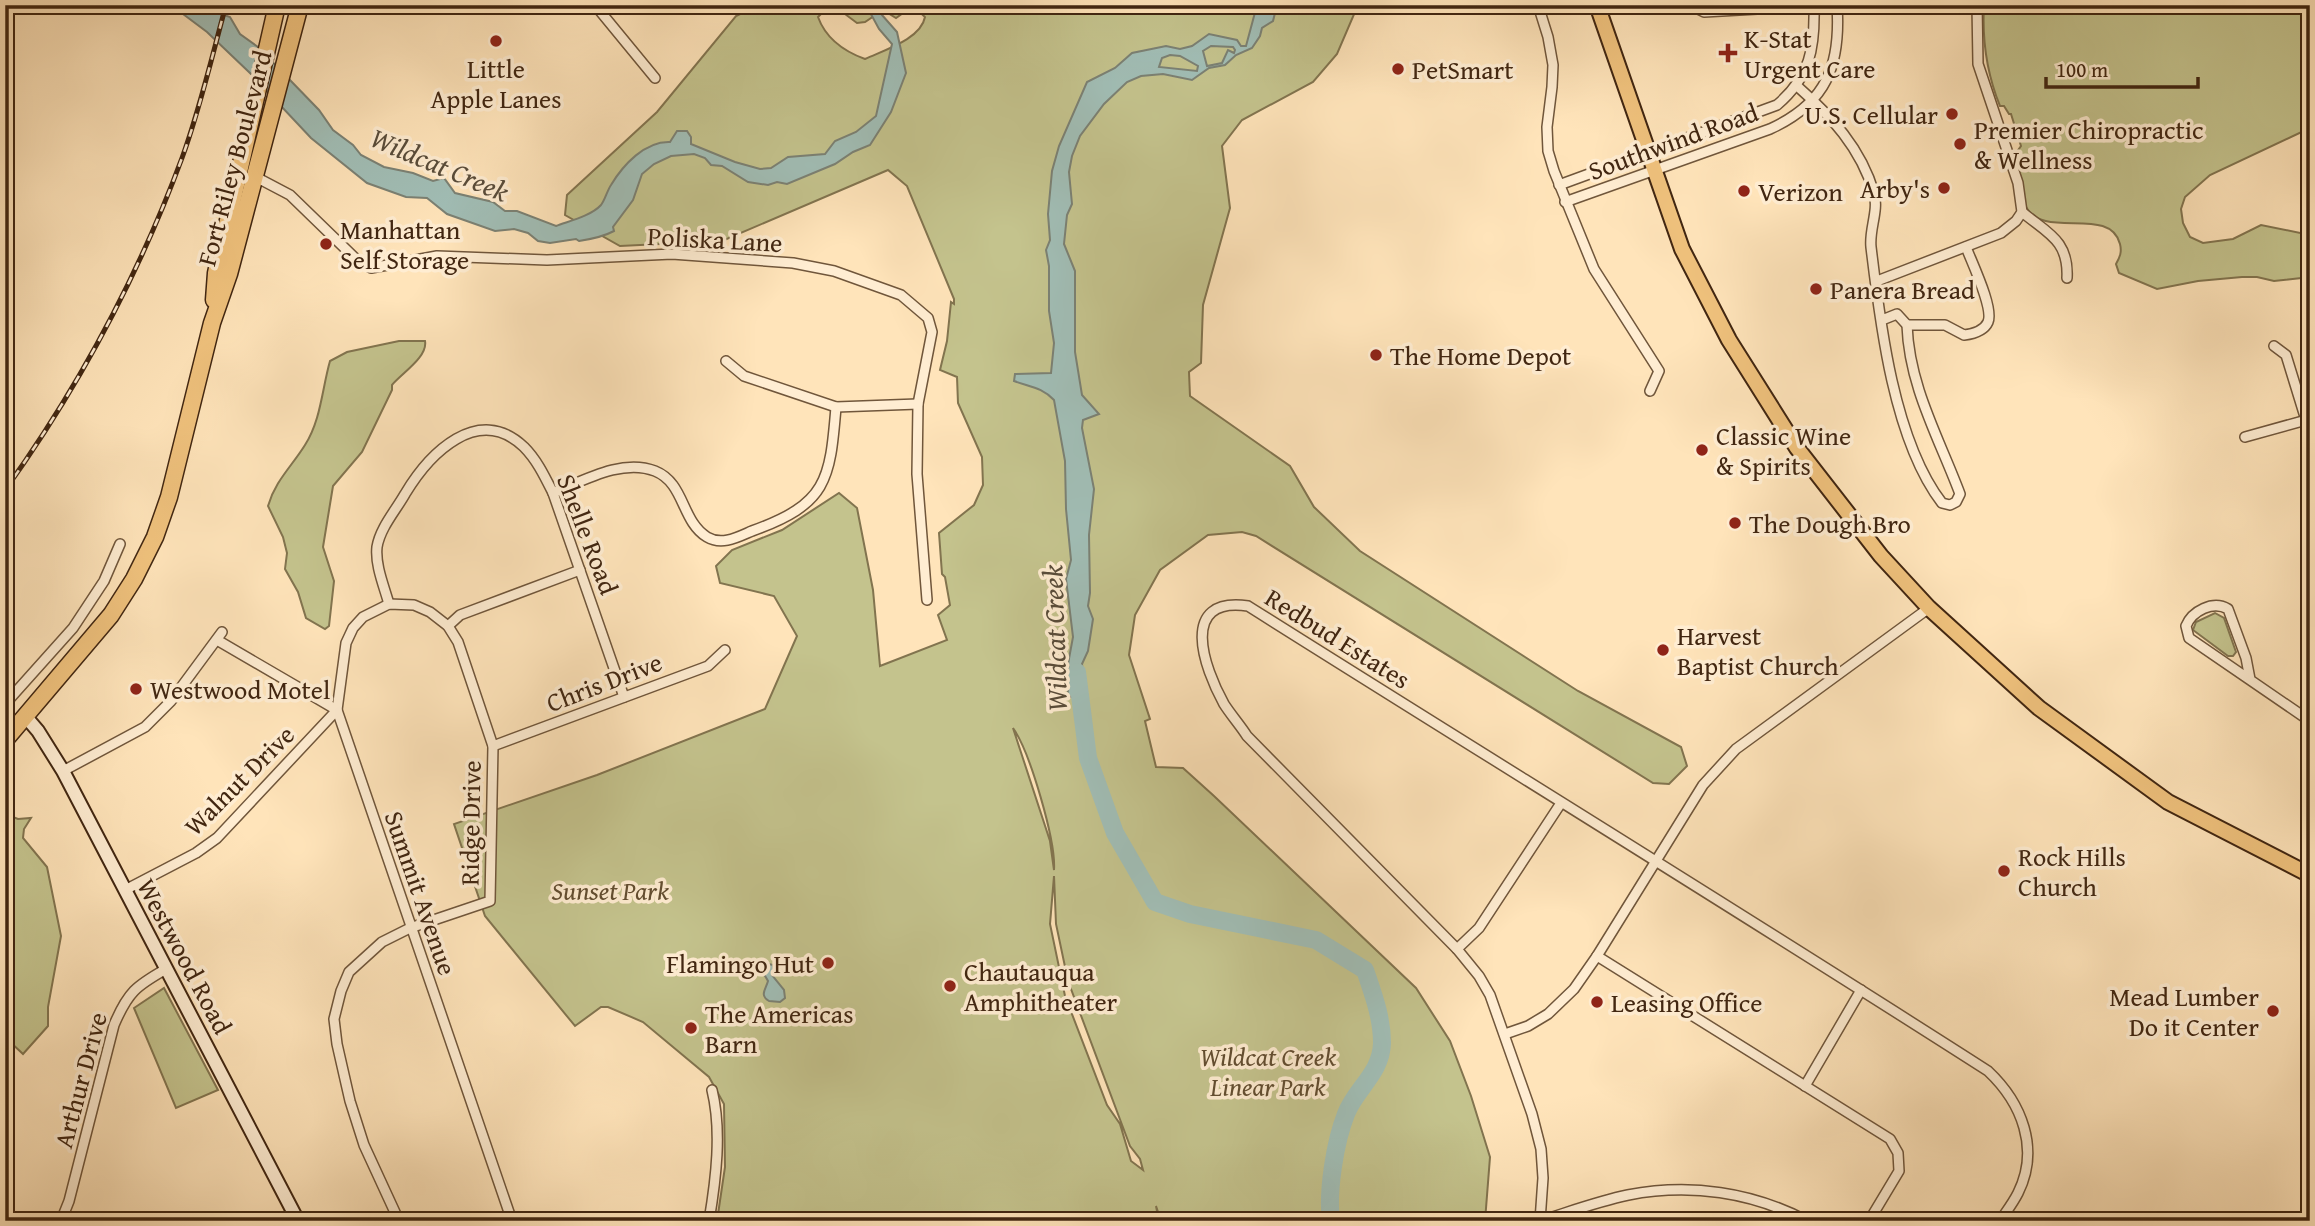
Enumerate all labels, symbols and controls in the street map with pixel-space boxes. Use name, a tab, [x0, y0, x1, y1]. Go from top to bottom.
place label: K-Stat Urgent Care	[1744, 19, 1875, 88]
marker: Little Apple Lanes	[488, 33, 504, 49]
marker: K-Stat Urgent Care	[1718, 43, 1738, 63]
street label: Fort Riley Boulevard	[186, 46, 282, 270]
scale bar	[2046, 46, 2198, 90]
place label: Little Apple Lanes	[430, 49, 562, 118]
place label: PetSmart	[1412, 50, 1513, 89]
text: 100 m	[2056, 54, 2108, 85]
marker: PetSmart	[1390, 61, 1406, 77]
street label: Southwind Road	[1583, 92, 1763, 190]
place label: U.S. Cellular	[1805, 95, 1938, 134]
marker: U.S. Cellular	[1944, 106, 1960, 122]
place label: Premier Chiropractic & Wellness	[1974, 110, 2204, 179]
water label: Wildcat Creek	[365, 116, 516, 212]
marker: Premier Chiropractic & Wellness	[1952, 136, 1968, 152]
place label: Arby's	[1860, 169, 1930, 208]
place label: Verizon	[1758, 172, 1843, 211]
marker: Arby's	[1936, 180, 1952, 196]
marker: Verizon	[1736, 183, 1752, 199]
place label: Manhattan Self Storage	[340, 210, 469, 279]
street label: Poliska Lane	[646, 216, 784, 262]
marker: Manhattan Self Storage	[318, 236, 334, 252]
place label: Panera Bread	[1830, 270, 1975, 309]
marker: Panera Bread	[1808, 281, 1824, 297]
place label: The Home Depot	[1390, 336, 1571, 375]
marker: The Home Depot	[1368, 347, 1384, 363]
place label: Classic Wine & Spirits	[1716, 416, 1851, 485]
marker: Classic Wine & Spirits	[1694, 442, 1710, 458]
street label: Shelle Road	[547, 468, 629, 600]
place label: The Dough Bro	[1749, 504, 1911, 543]
marker: The Dough Bro	[1727, 515, 1743, 531]
water label: Wildcat Creek	[1031, 564, 1077, 712]
street label: Redbud Estates	[1258, 578, 1418, 698]
place label: Harvest Baptist Church	[1677, 616, 1839, 685]
street label: Chris Drive	[540, 642, 668, 722]
marker: Harvest Baptist Church	[1655, 642, 1671, 658]
place label: Westwood Motel	[150, 670, 330, 709]
marker: Westwood Motel	[128, 681, 144, 697]
street label: Walnut Drive	[175, 716, 303, 844]
street label: Ridge Drive	[449, 760, 491, 886]
street label: Summit Avenue	[375, 806, 467, 980]
place label: Rock Hills Church	[2018, 837, 2126, 906]
marker: Rock Hills Church	[1996, 863, 2012, 879]
street label: Westwood Road	[128, 871, 243, 1041]
park label: Sunset Park	[551, 871, 669, 910]
place label: Flamingo Hut	[666, 944, 814, 983]
place label: Chautauqua Amphitheater	[964, 952, 1118, 1021]
marker: Flamingo Hut	[820, 955, 836, 971]
place label: Mead Lumber Do it Center	[2109, 977, 2259, 1046]
marker: Chautauqua Amphitheater	[942, 978, 958, 994]
place label: Leasing Office	[1611, 983, 1763, 1022]
place label: The Americas Barn	[705, 994, 853, 1063]
marker: Leasing Office	[1589, 994, 1605, 1010]
marker: Mead Lumber Do it Center	[2265, 1003, 2281, 1019]
street label: Arthur Drive	[43, 1008, 117, 1152]
marker: The Americas Barn	[683, 1020, 699, 1036]
park label: Wildcat Creek Linear Park	[1200, 1037, 1336, 1106]

